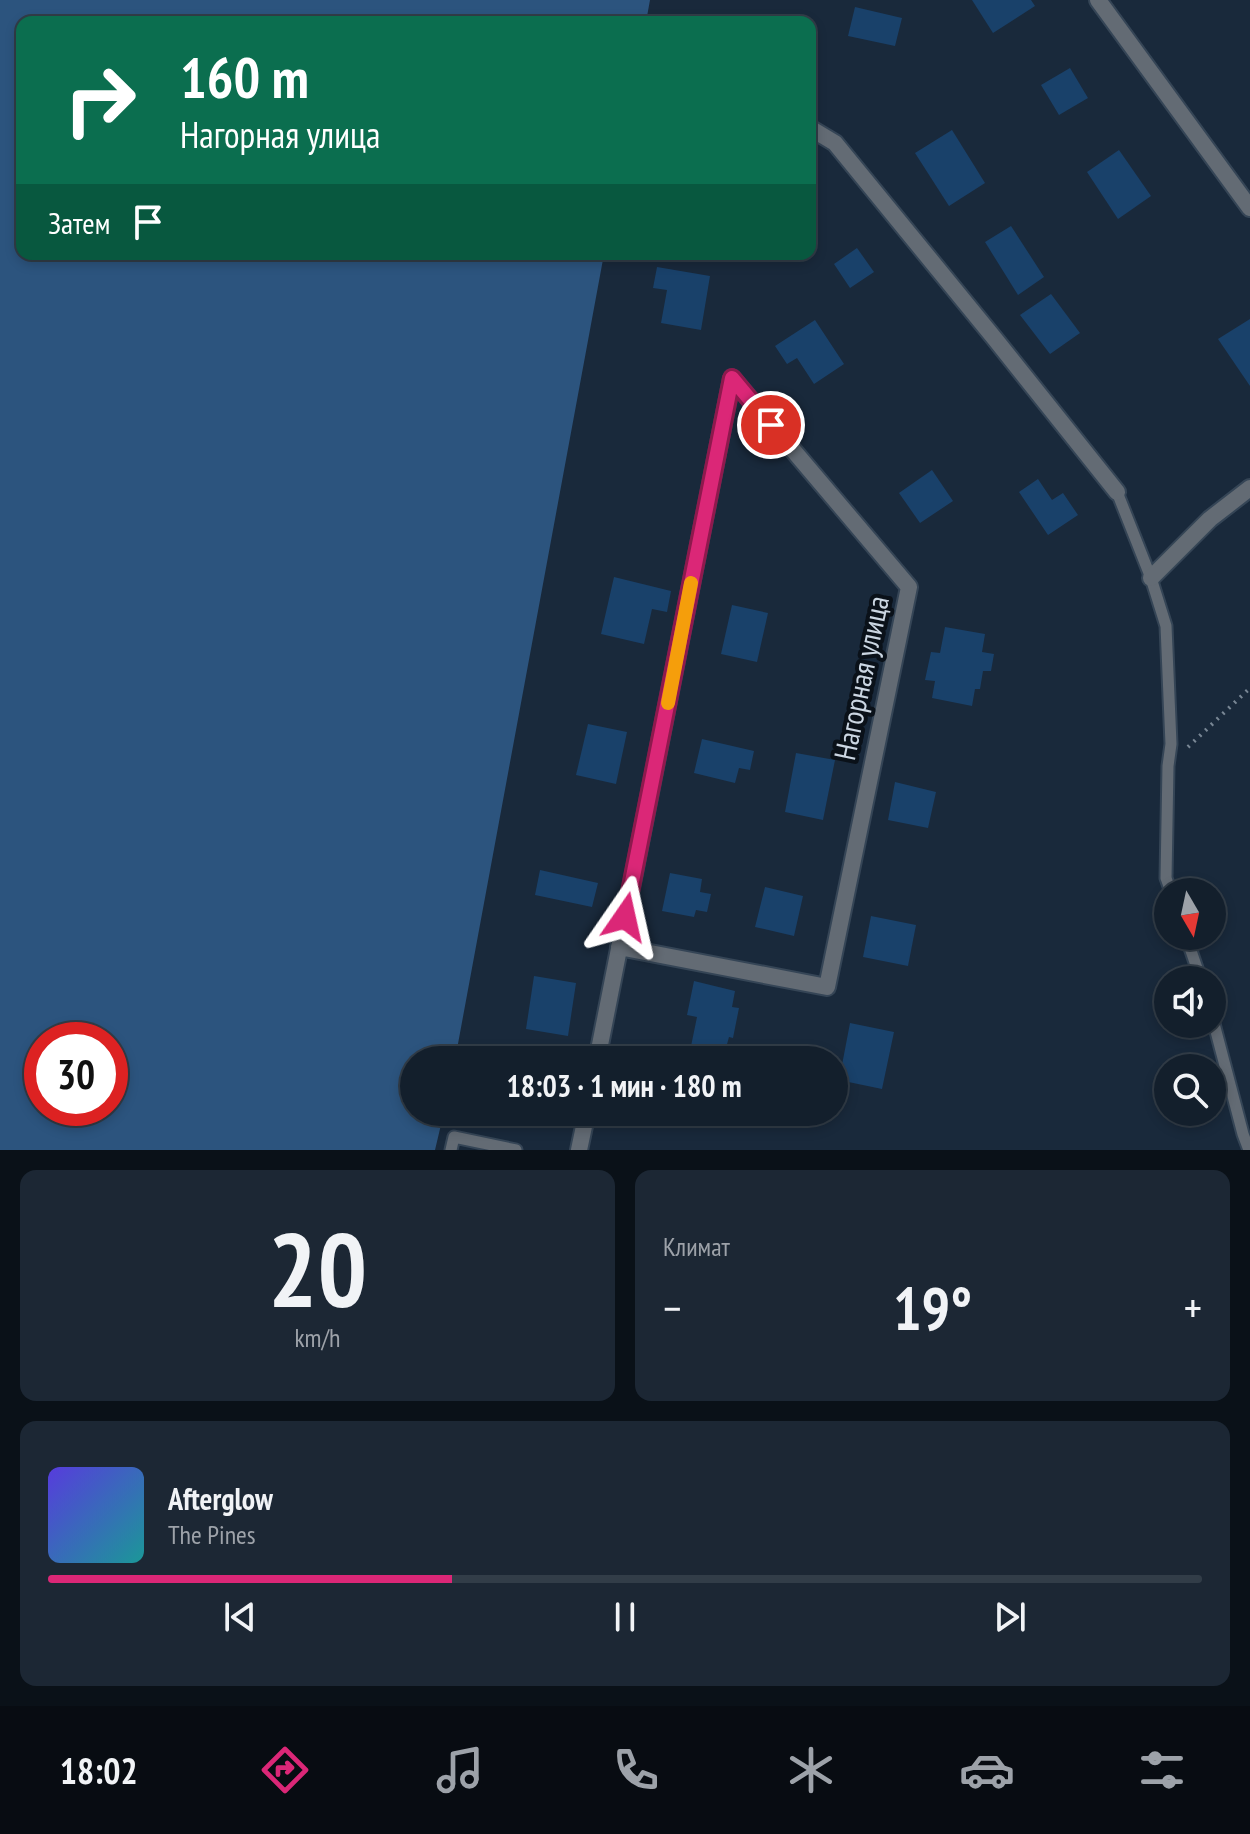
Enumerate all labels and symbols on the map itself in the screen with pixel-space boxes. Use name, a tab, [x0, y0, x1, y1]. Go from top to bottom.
pin	[737, 391, 805, 459]
street label: Нагорная улица	[824, 592, 897, 763]
position arrow	[583, 875, 667, 959]
north arrow	[1154, 878, 1226, 950]
speed limit sign: 30	[24, 1022, 128, 1126]

